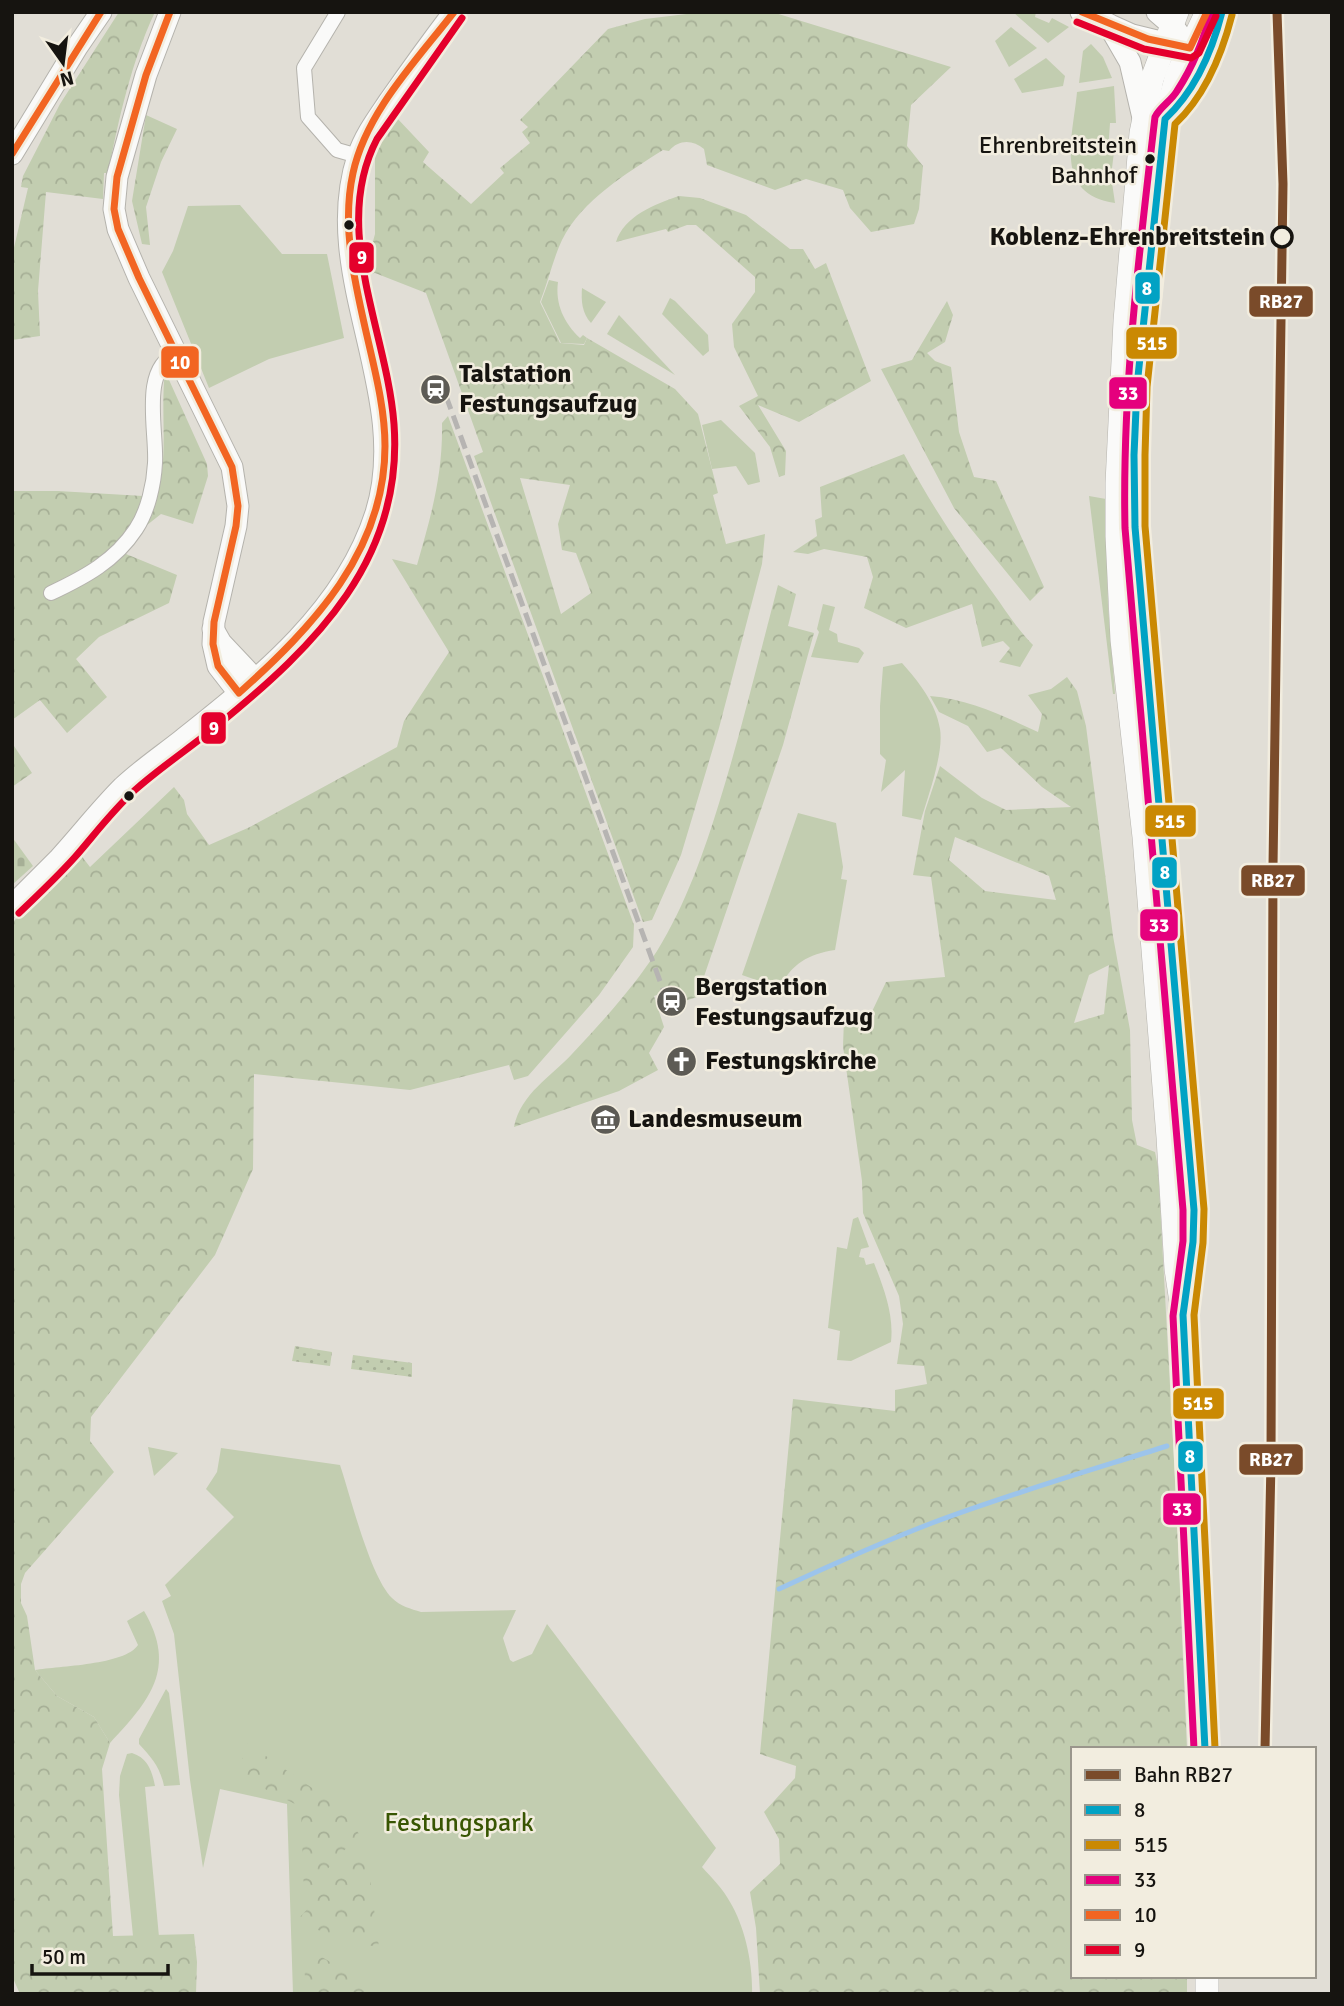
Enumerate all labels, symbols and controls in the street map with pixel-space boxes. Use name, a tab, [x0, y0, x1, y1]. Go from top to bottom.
north arrow	[28, 28, 98, 98]
text: N	[58, 65, 76, 92]
place label: Ehrenbreitstein Bahnhof	[979, 130, 1138, 190]
marker: Ehrenbreitstein Bahnhof	[1143, 152, 1157, 166]
unlabelled marker	[342, 218, 356, 232]
place label: Koblenz-Ehrenbreitstein	[989, 221, 1265, 253]
marker: Koblenz-Ehrenbreitstein	[1271, 226, 1293, 248]
line badge: 9	[348, 241, 375, 274]
text: 9	[357, 246, 367, 270]
line badge: 8	[1134, 271, 1161, 305]
text: 8	[1142, 277, 1152, 301]
line badge: RB27	[1248, 285, 1314, 318]
text: RB27	[1259, 290, 1303, 314]
line badge: 515	[1125, 326, 1178, 360]
text: 515	[1137, 332, 1167, 356]
line badge: 10	[160, 345, 200, 379]
text: 10	[170, 351, 190, 375]
place label: Talstation Festungsaufzug	[459, 358, 637, 420]
station icon: Talstation Festungsaufzug	[419, 372, 453, 406]
line badge: 33	[1108, 376, 1148, 410]
text: 33	[1118, 382, 1138, 406]
line badge: 9	[200, 711, 227, 745]
text: 9	[209, 717, 219, 741]
unlabelled marker	[122, 789, 136, 803]
line badge: 515	[1144, 804, 1197, 838]
text: 515	[1155, 810, 1185, 834]
line badge: 8	[1151, 856, 1178, 889]
text: 8	[1160, 861, 1170, 885]
line badge: RB27	[1240, 864, 1306, 897]
text: RB27	[1251, 869, 1295, 893]
line badge: 33	[1139, 908, 1179, 942]
text: 33	[1149, 914, 1169, 938]
place label: Bergstation Festungsaufzug	[695, 971, 873, 1033]
station icon: Bergstation Festungsaufzug	[655, 985, 689, 1019]
church icon: Festungskirche	[665, 1044, 699, 1078]
place label: Festungskirche	[705, 1045, 877, 1077]
museum icon: Landesmuseum	[588, 1102, 622, 1136]
place label: Landesmuseum	[628, 1103, 803, 1135]
line badge: 515	[1172, 1387, 1225, 1420]
text: 515	[1183, 1392, 1213, 1416]
line badge: 8	[1177, 1440, 1204, 1473]
line badge: RB27	[1238, 1443, 1304, 1476]
text: 8	[1185, 1445, 1195, 1469]
text: RB27	[1249, 1448, 1293, 1472]
line badge: 33	[1162, 1492, 1202, 1526]
text: 33	[1172, 1498, 1192, 1522]
legend	[1071, 1747, 1316, 1978]
text: Bahn RB27	[1134, 1762, 1233, 1788]
text: 8	[1134, 1797, 1145, 1823]
park label: Festungspark	[384, 1807, 534, 1839]
text: 515	[1134, 1832, 1168, 1858]
text: 33	[1134, 1867, 1157, 1893]
text: 10	[1134, 1902, 1157, 1928]
scale bar	[32, 1932, 168, 1976]
text: 9	[1134, 1937, 1145, 1963]
text: 50 m	[42, 1944, 86, 1970]

